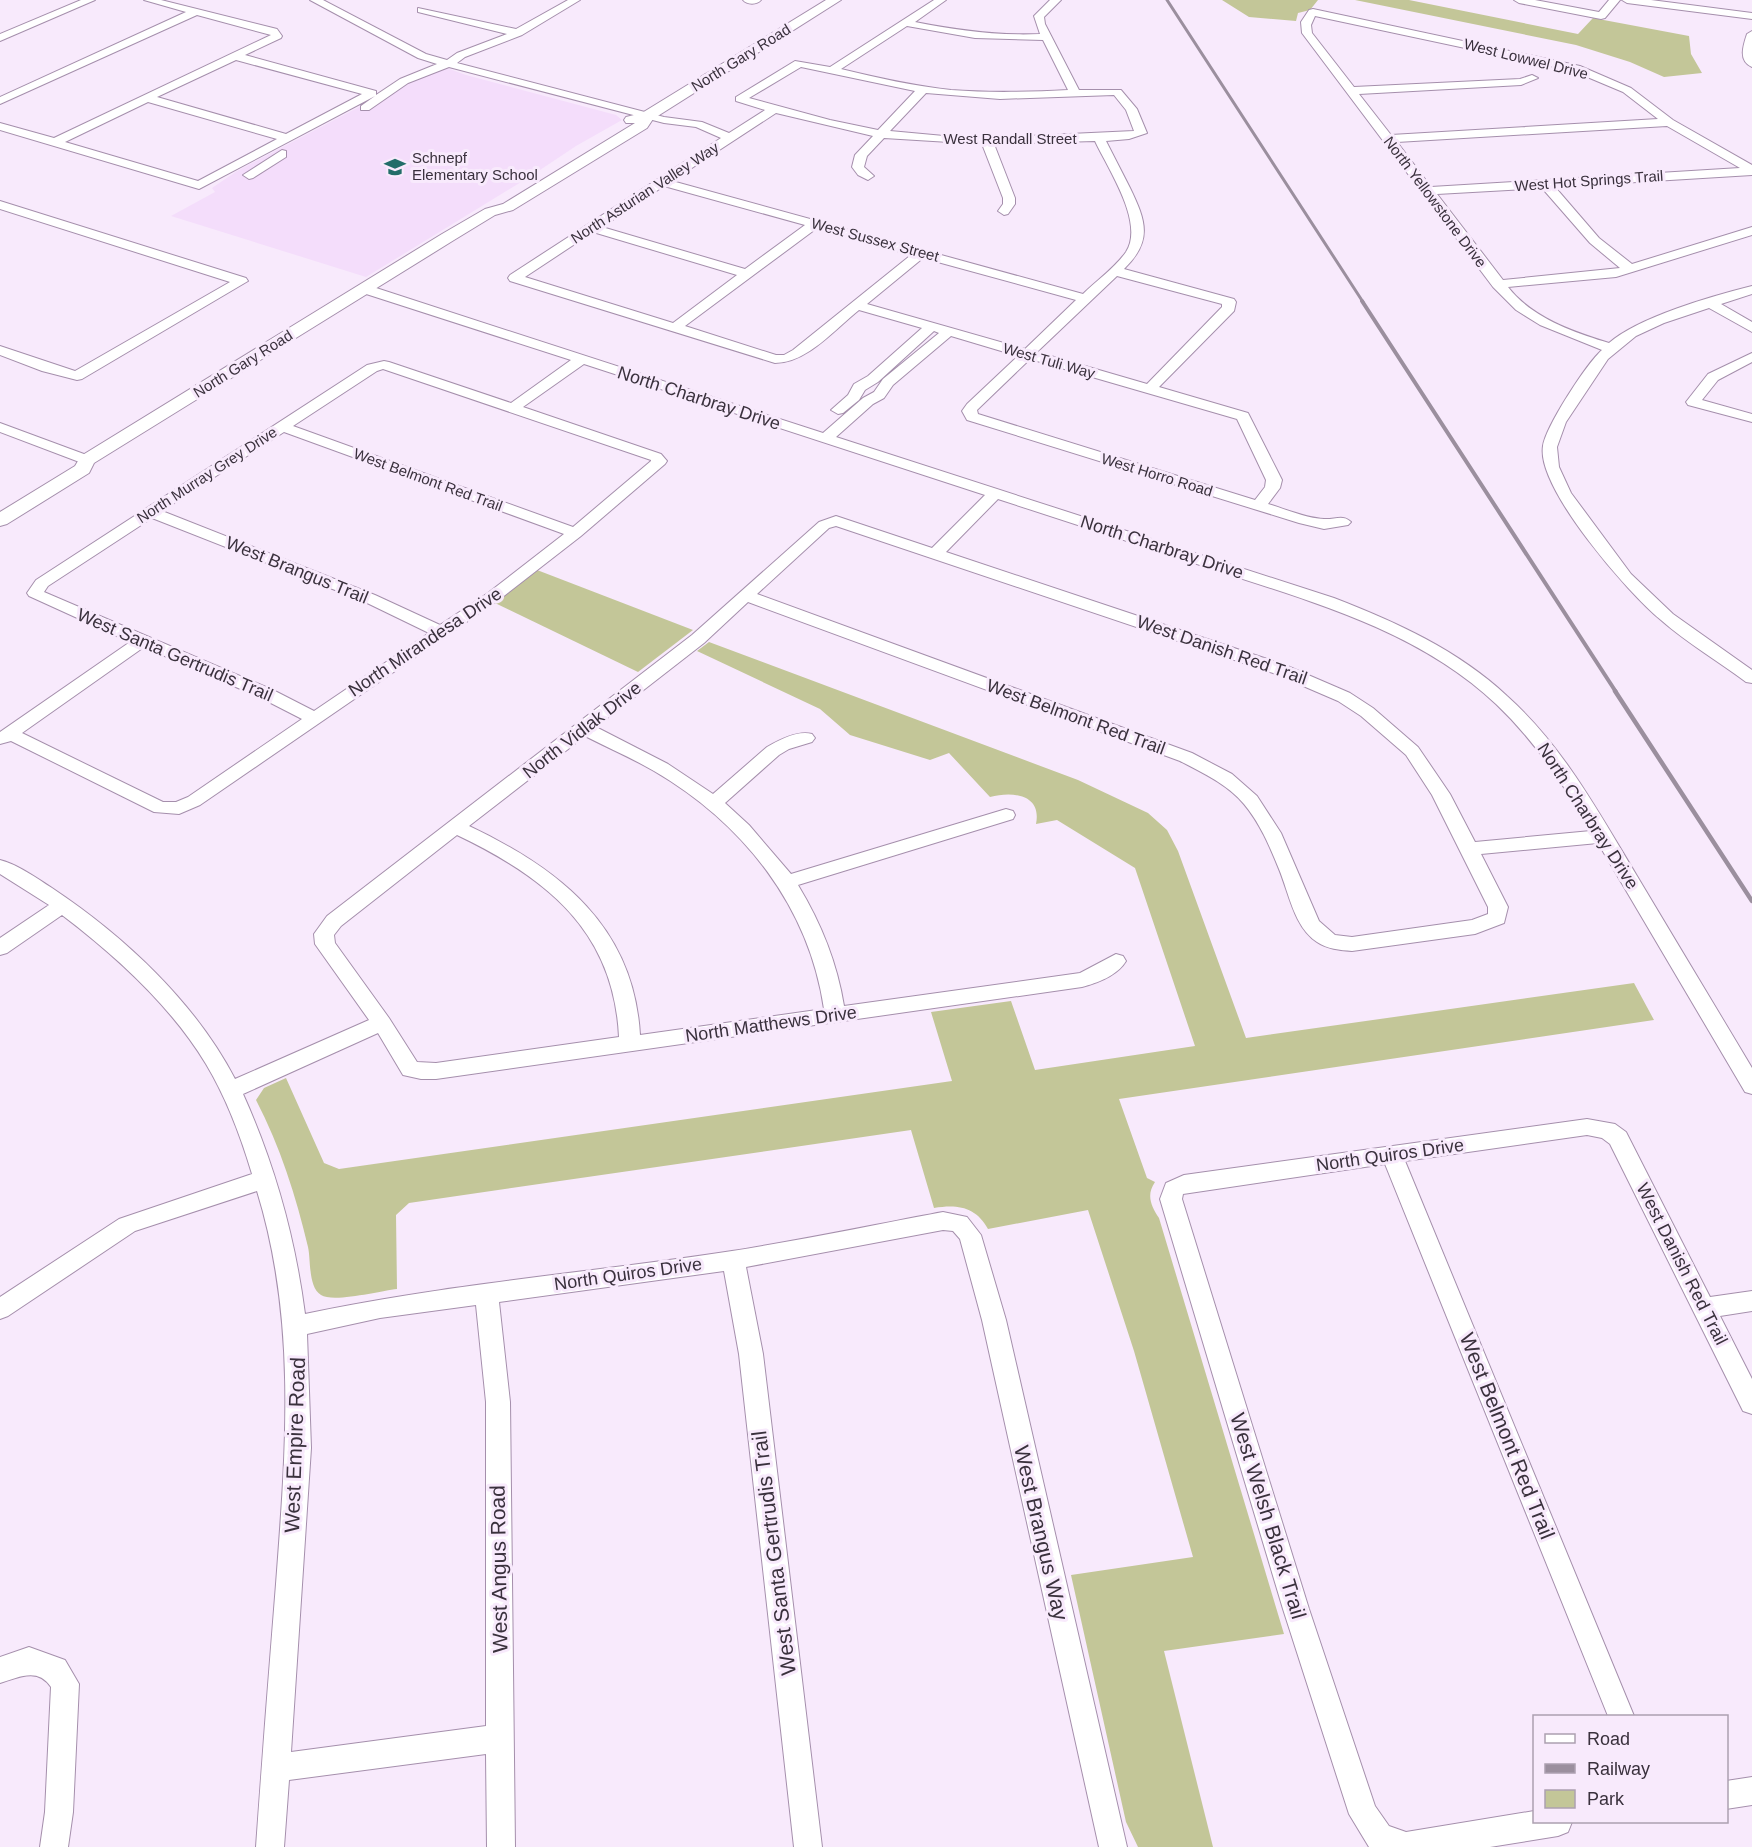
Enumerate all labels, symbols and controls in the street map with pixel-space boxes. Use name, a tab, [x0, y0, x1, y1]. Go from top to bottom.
street label: North Gary Road	[688, 20, 793, 95]
street label: West Lowwel Drive	[1462, 35, 1590, 82]
street label: West Randall Street	[943, 130, 1077, 147]
street label: North Yellowstone Drive	[1381, 133, 1490, 270]
street label: North Asturian Valley Way	[568, 138, 722, 247]
place label: Schnepf Elementary School	[412, 149, 538, 183]
school or university icon: Schnepf Elementary School	[383, 155, 407, 179]
street label: West Hot Springs Trail	[1514, 167, 1664, 194]
street label: West Sussex Street	[809, 214, 942, 265]
street label: North Gary Road	[190, 326, 295, 401]
street label: West Tuli Way	[1001, 339, 1098, 382]
street label: North Charbray Drive	[615, 362, 783, 434]
street label: North Murray Grey Drive	[134, 423, 280, 526]
street label: West Belmont Red Trail	[351, 445, 505, 514]
street label: West Horro Road	[1099, 449, 1215, 500]
street label: North Charbray Drive	[1078, 511, 1246, 583]
street label: West Brangus Trail	[223, 532, 371, 608]
street label: North Mirandesa Drive	[345, 583, 505, 701]
street label: West Santa Gertrudis Trail	[74, 605, 276, 705]
street label: West Danish Red Trail	[1134, 611, 1310, 689]
street label: West Belmont Red Trail	[984, 675, 1168, 759]
street label: North Vidlak Drive	[519, 678, 645, 782]
street label: North Charbray Drive	[1533, 739, 1643, 893]
street label: North Matthews Drive	[684, 1002, 858, 1046]
street label: North Quiros Drive	[1315, 1135, 1465, 1175]
street label: West Danish Red Trail	[1633, 1180, 1731, 1348]
street label: North Quiros Drive	[553, 1254, 703, 1294]
street label: West Belmont Red Trail	[1456, 1329, 1559, 1542]
street label: West Empire Road	[280, 1357, 309, 1533]
street label: West Welsh Black Trail	[1226, 1410, 1311, 1622]
street label: West Santa Gertrudis Trail	[747, 1430, 800, 1676]
street label: West Brangus Way	[1010, 1443, 1073, 1623]
street label: West Angus Road	[486, 1485, 511, 1653]
legend	[1533, 1715, 1728, 1823]
text: Road	[1587, 1729, 1630, 1749]
text: Railway	[1587, 1759, 1650, 1779]
text: Park	[1587, 1789, 1625, 1809]

